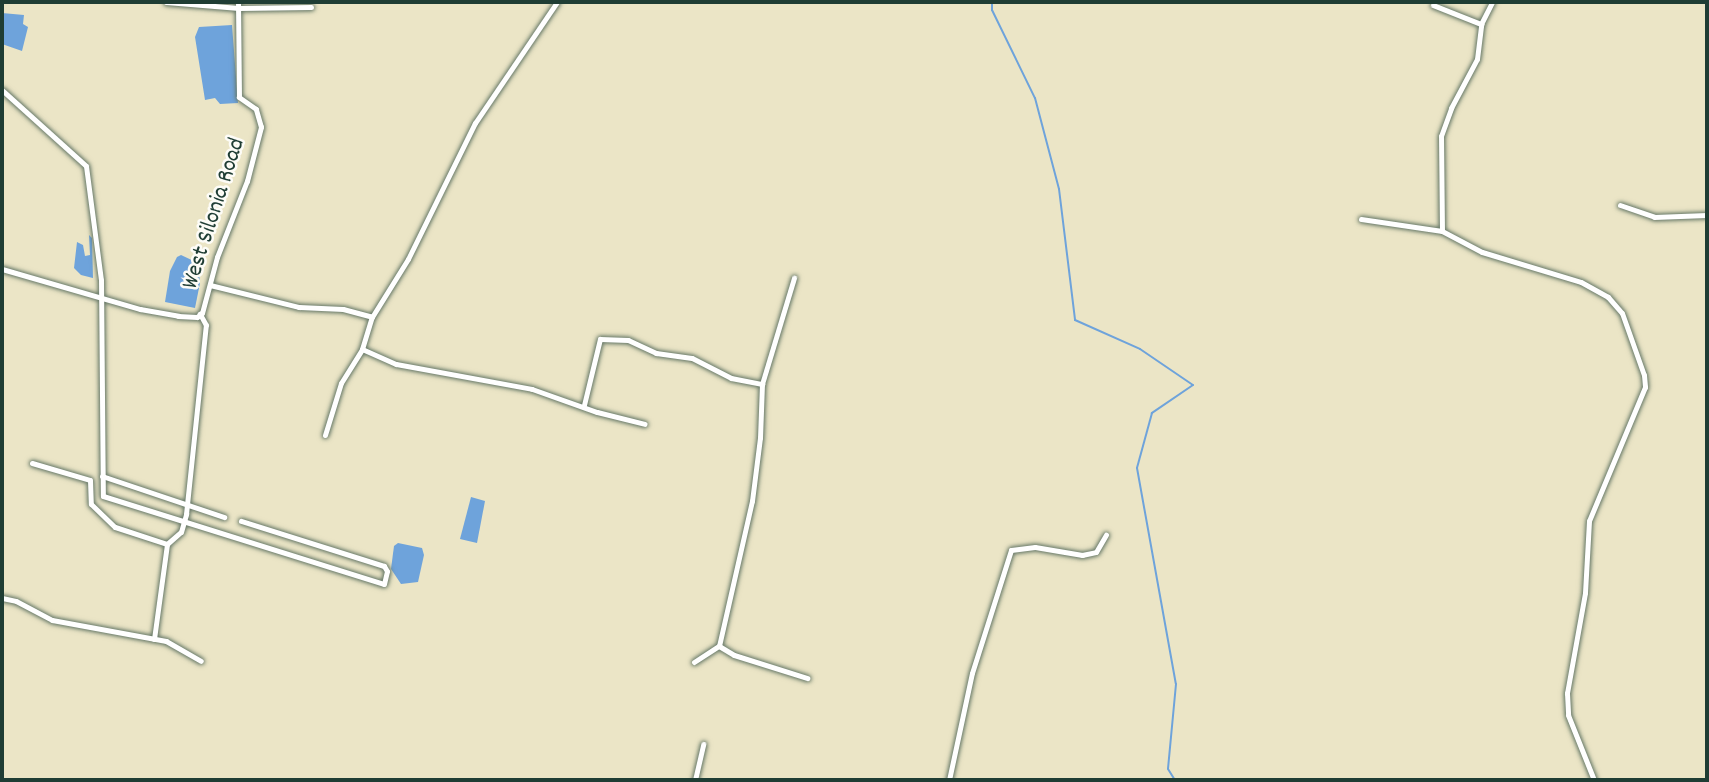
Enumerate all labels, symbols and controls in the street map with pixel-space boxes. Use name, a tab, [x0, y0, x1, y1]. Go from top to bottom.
street label: West Silonia Road	[177, 135, 253, 293]

